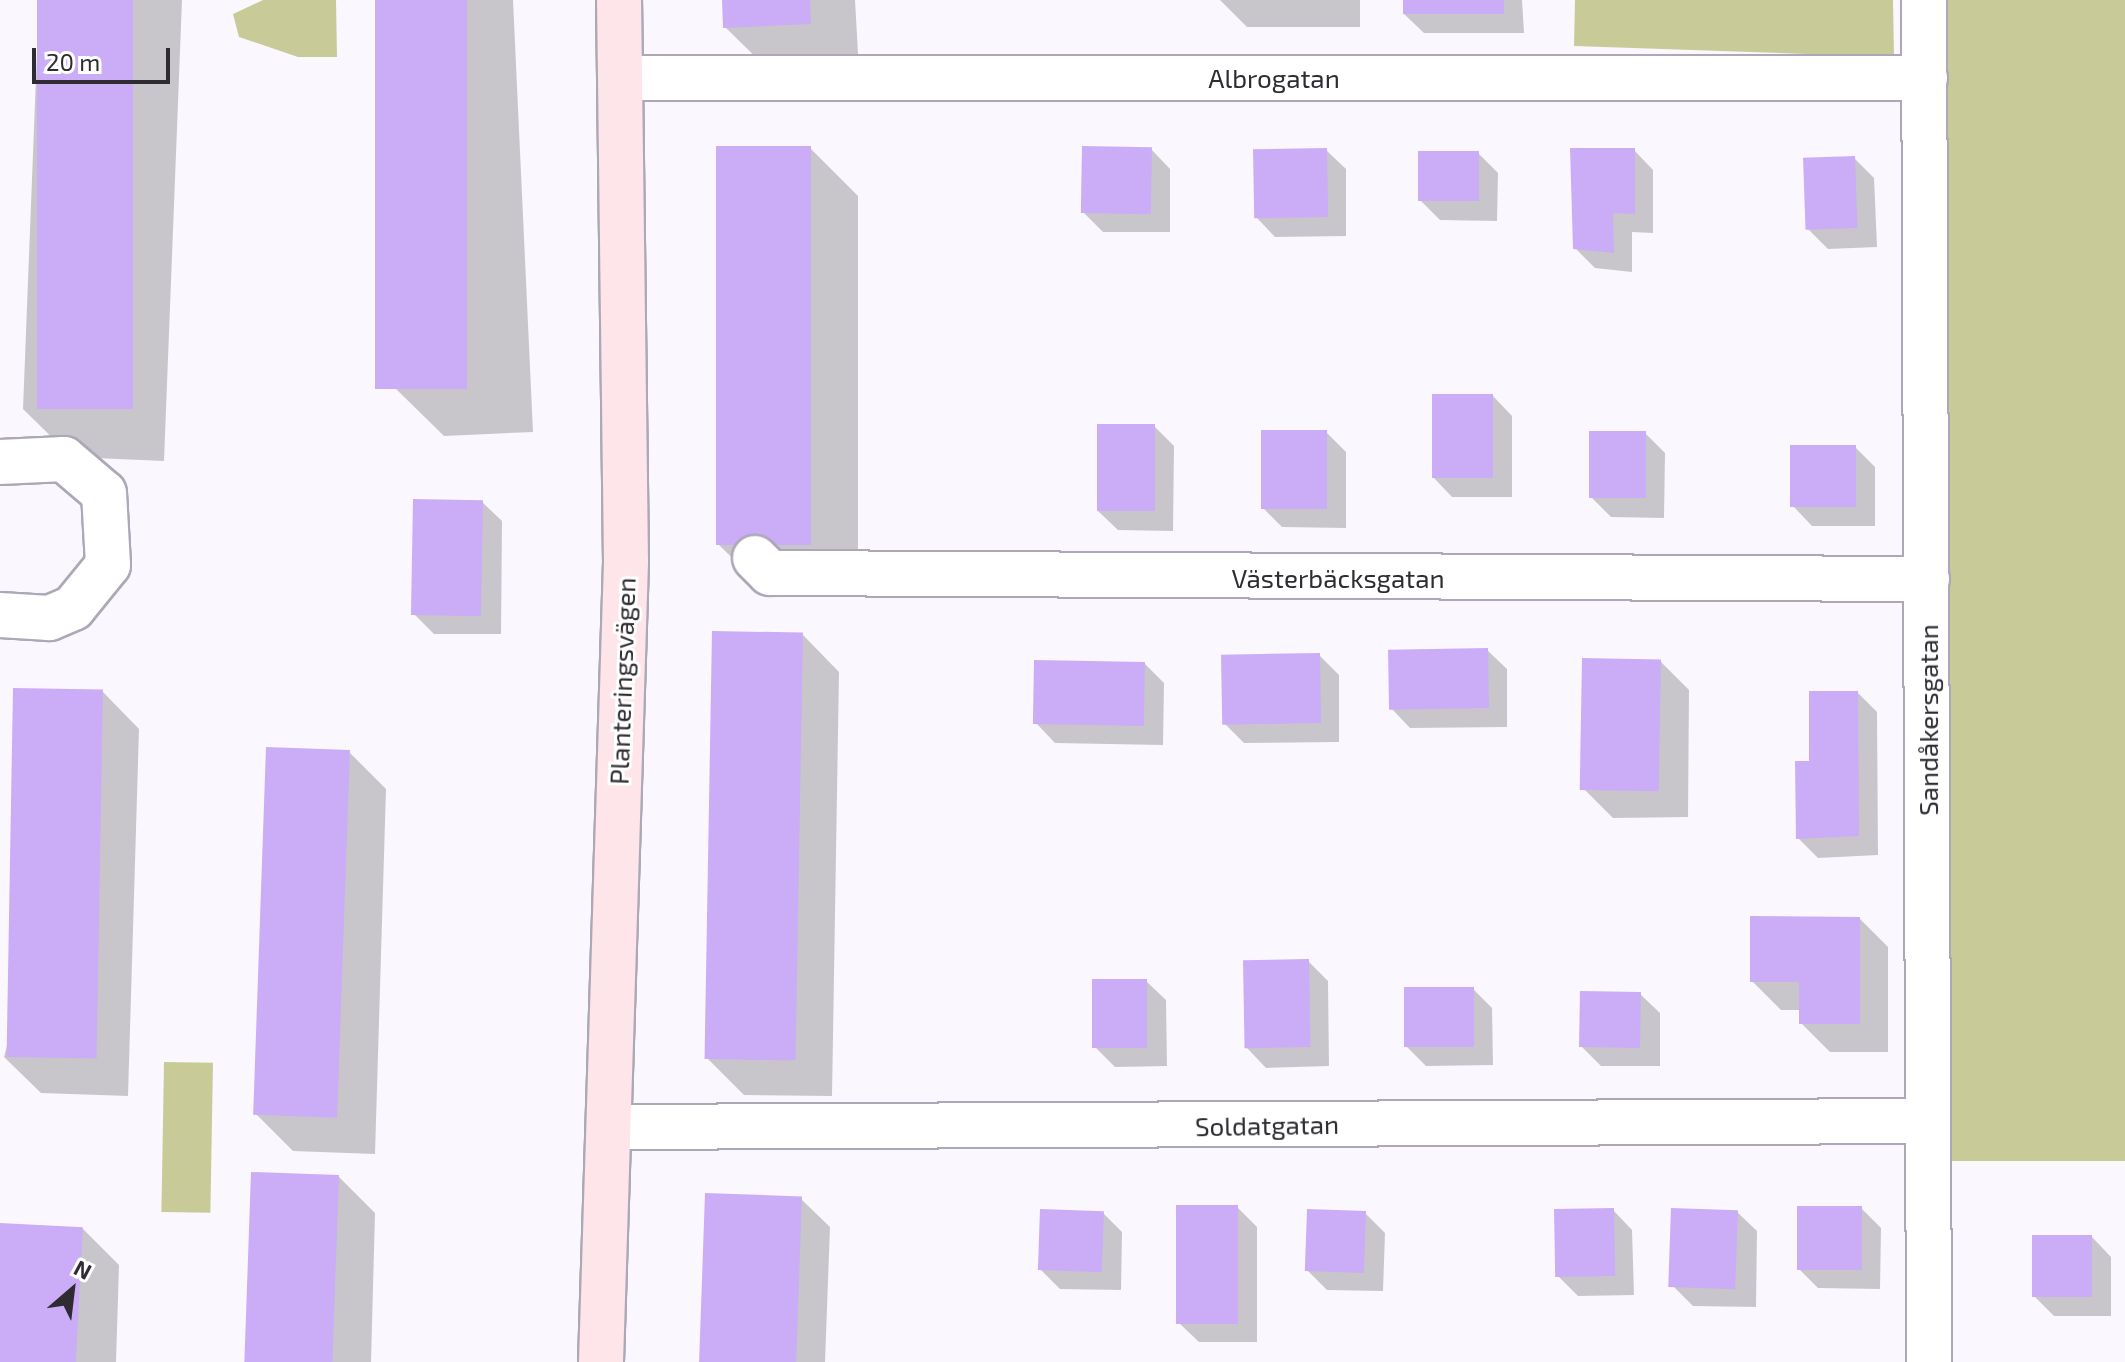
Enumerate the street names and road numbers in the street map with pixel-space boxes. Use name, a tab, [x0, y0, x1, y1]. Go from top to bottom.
street label: Albrogatan	[1208, 62, 1340, 94]
street label: Västerbäcksgatan	[1231, 562, 1445, 594]
street label: Planteringsvägen	[603, 577, 641, 785]
street label: Sandåkersgatan	[1912, 624, 1944, 816]
street label: Soldatgatan	[1195, 1108, 1339, 1142]

